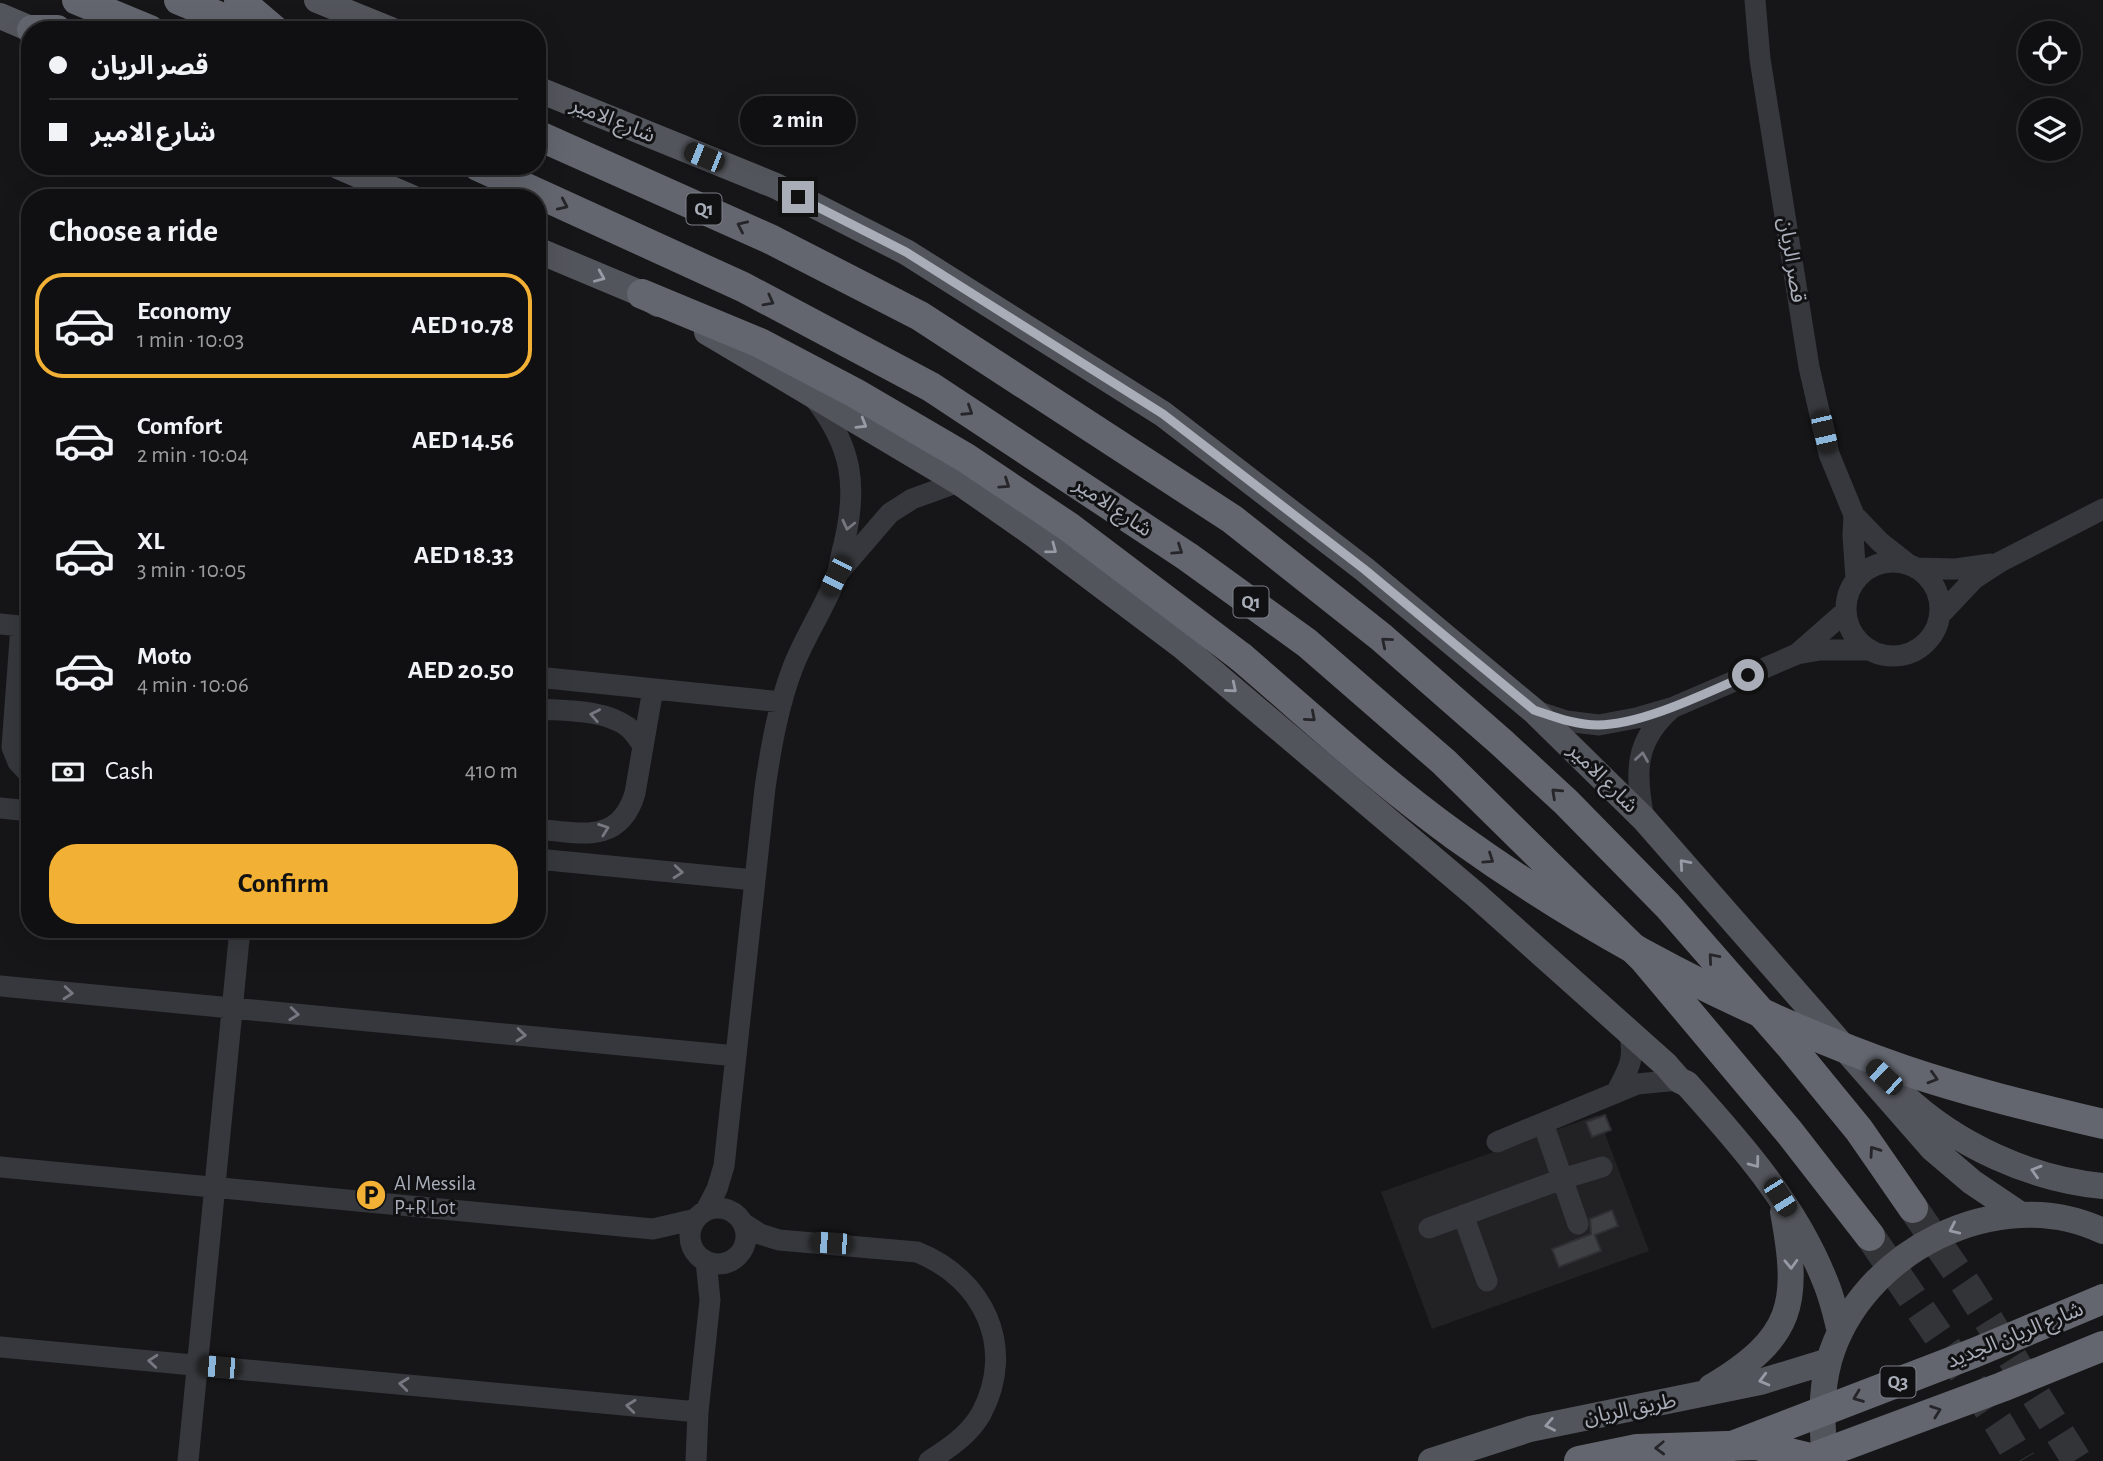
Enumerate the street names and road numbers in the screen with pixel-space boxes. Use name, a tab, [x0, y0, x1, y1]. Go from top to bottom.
street label: شارع الامير	[565, 93, 658, 150]
road number: Q1	[686, 194, 722, 224]
street label: قصر الريان	[1774, 216, 1809, 304]
street label: شارع الامير	[1067, 473, 1156, 544]
road number: Q1	[1234, 586, 1268, 618]
street label: شارع الامير	[1561, 738, 1642, 820]
street label: شارع الريان الجديد	[1944, 1298, 2088, 1376]
road number: Q3	[1881, 1366, 1916, 1398]
street label: طريق الريان	[1582, 1390, 1678, 1430]

